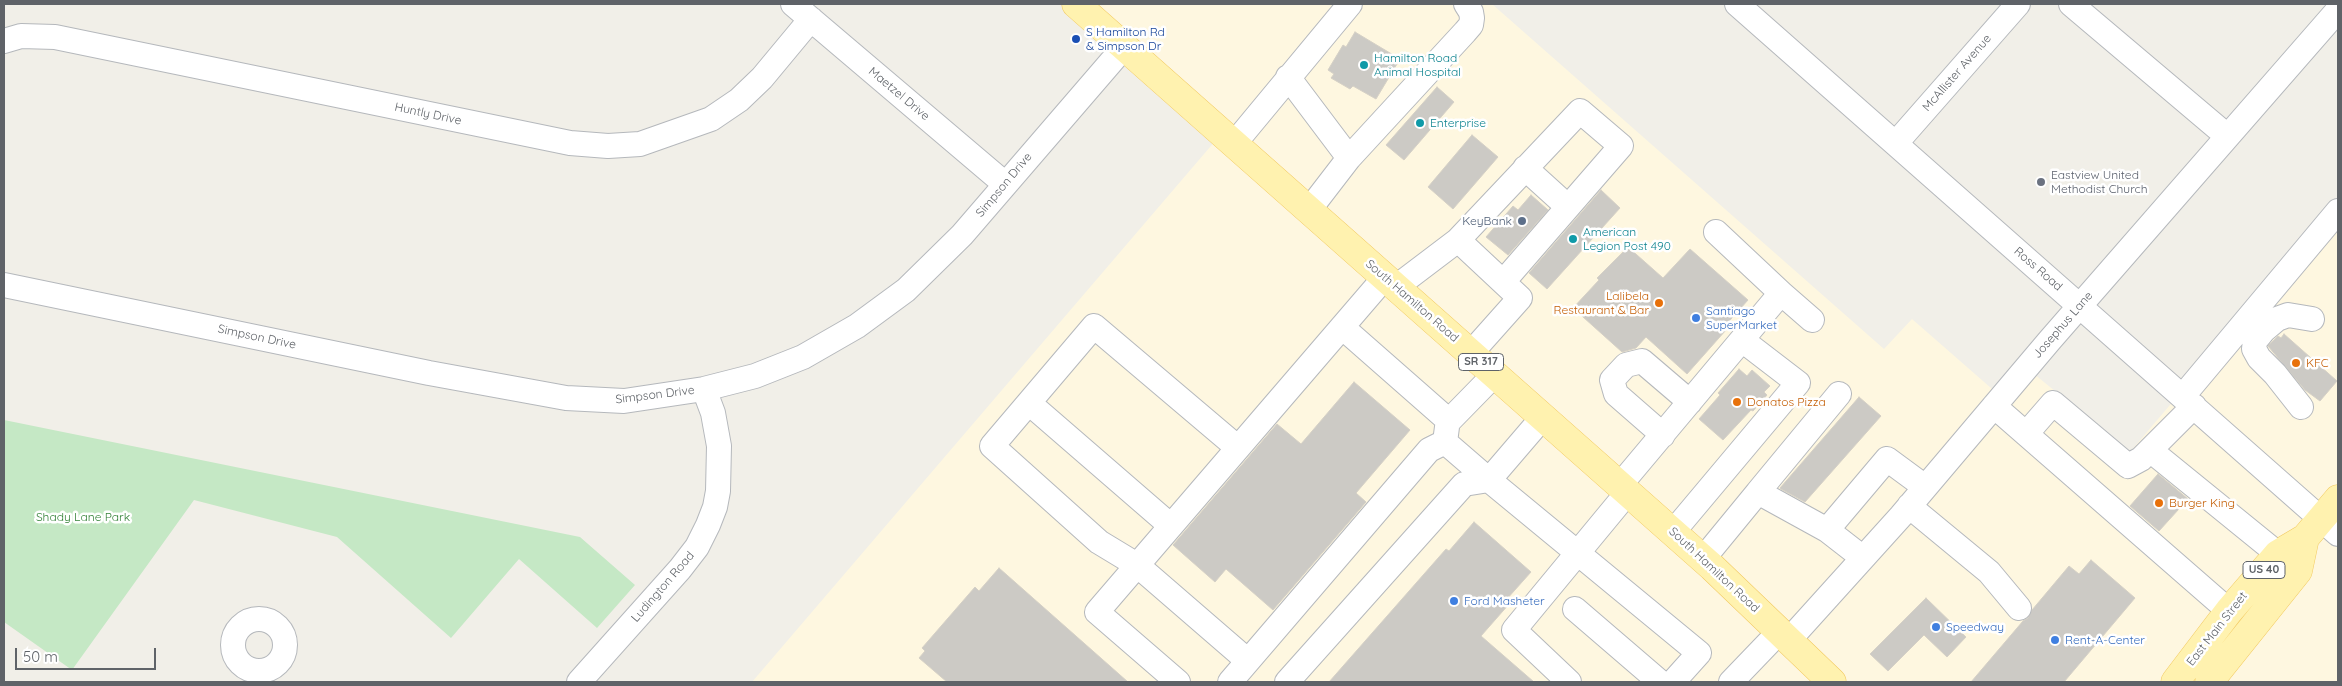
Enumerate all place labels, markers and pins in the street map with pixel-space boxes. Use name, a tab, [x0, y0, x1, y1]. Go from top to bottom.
place label: S Hamilton Rd & Simpson Dr	[1086, 25, 1165, 53]
marker: S Hamilton Rd & Simpson Dr	[1070, 33, 1082, 45]
place label: Hamilton Road Animal Hospital	[1374, 51, 1461, 79]
marker: Hamilton Road Animal Hospital	[1358, 59, 1370, 71]
place label: Enterprise	[1430, 116, 1486, 130]
marker: Enterprise	[1414, 117, 1426, 129]
place label: Eastview United Methodist Church	[2051, 168, 2148, 196]
marker: Eastview United Methodist Church	[2035, 176, 2047, 188]
place label: KeyBank	[1462, 214, 1512, 228]
marker: KeyBank	[1516, 215, 1528, 227]
place label: American Legion Post 490	[1583, 225, 1671, 253]
marker: American Legion Post 490	[1567, 233, 1579, 245]
place label: Lalibela Restaurant & Bar	[1553, 289, 1649, 317]
marker: Lalibela Restaurant & Bar	[1653, 297, 1665, 309]
place label: Santiago SuperMarket	[1706, 304, 1777, 332]
marker: Santiago SuperMarket	[1690, 312, 1702, 324]
place label: KFC	[2306, 356, 2329, 370]
marker: KFC	[2290, 357, 2302, 369]
place label: Donatos Pizza	[1747, 395, 1826, 409]
marker: Donatos Pizza	[1731, 396, 1743, 408]
place label: Burger King	[2169, 496, 2235, 510]
marker: Burger King	[2153, 497, 2165, 509]
place label: Ford Masheter	[1464, 594, 1545, 608]
marker: Ford Masheter	[1448, 595, 1460, 607]
place label: Speedway	[1946, 620, 2004, 634]
marker: Speedway	[1930, 621, 1942, 633]
place label: Rent-A-Center	[2065, 633, 2145, 647]
marker: Rent-A-Center	[2049, 634, 2061, 646]

